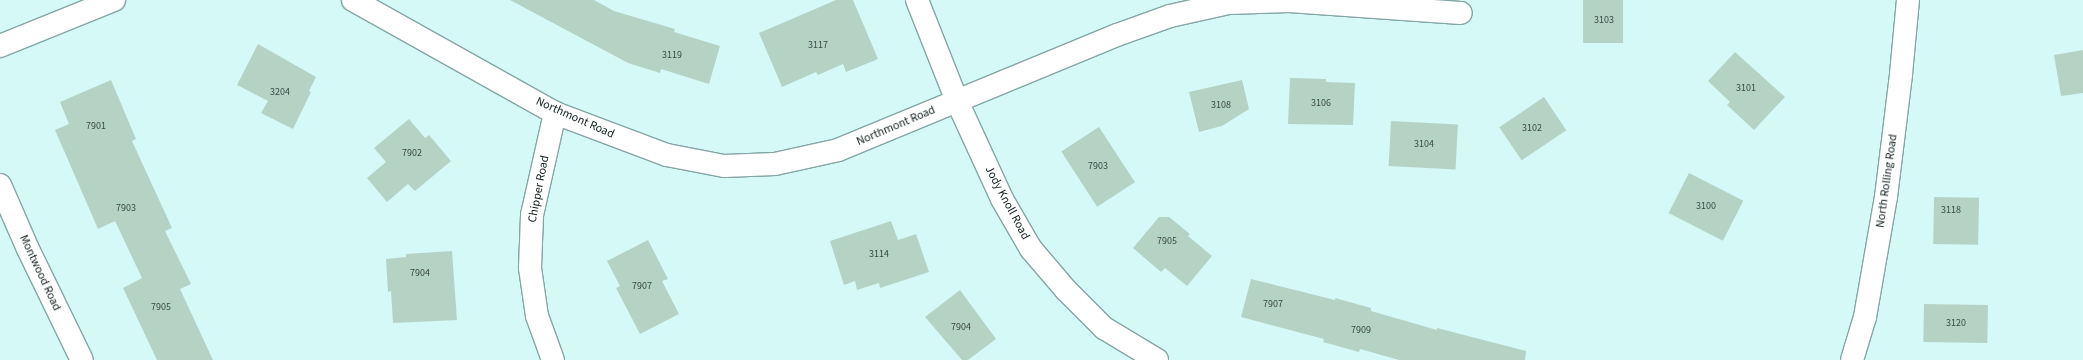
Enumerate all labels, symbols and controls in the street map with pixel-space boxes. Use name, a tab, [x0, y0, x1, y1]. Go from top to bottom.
house number: 3103	[1594, 15, 1614, 27]
house number: 3117	[808, 40, 828, 52]
house number: 3119	[662, 50, 682, 62]
house number: 3101	[1736, 83, 1756, 95]
house number: 3204	[270, 87, 290, 99]
street label: Northmont Road	[534, 94, 616, 142]
house number: 3106	[1311, 98, 1331, 110]
house number: 3108	[1211, 100, 1231, 112]
street label: Northmont Road	[854, 103, 938, 149]
house number: 7901	[86, 121, 106, 133]
house number: 3102	[1522, 123, 1542, 135]
street label: North Rolling Road	[1873, 133, 1901, 229]
house number: 3104	[1414, 139, 1434, 151]
house number: 7902	[402, 148, 422, 160]
street label: Chipper Road	[525, 154, 553, 224]
house number: 7903	[1088, 161, 1108, 173]
street label: Jody Knoll Road	[982, 164, 1032, 242]
house number: 3100	[1696, 201, 1716, 213]
house number: 7903	[116, 203, 136, 215]
house number: 3118	[1941, 205, 1961, 217]
street label: Montwood Road	[16, 233, 64, 313]
house number: 7905	[1157, 236, 1177, 248]
house number: 3114	[869, 249, 889, 261]
house number: 7904	[410, 268, 430, 280]
house number: 7907	[632, 281, 652, 293]
house number: 7907	[1263, 299, 1283, 311]
house number: 7905	[151, 302, 171, 314]
house number: 3120	[1946, 318, 1966, 330]
house number: 7904	[951, 322, 971, 334]
house number: 7909	[1351, 325, 1371, 337]

